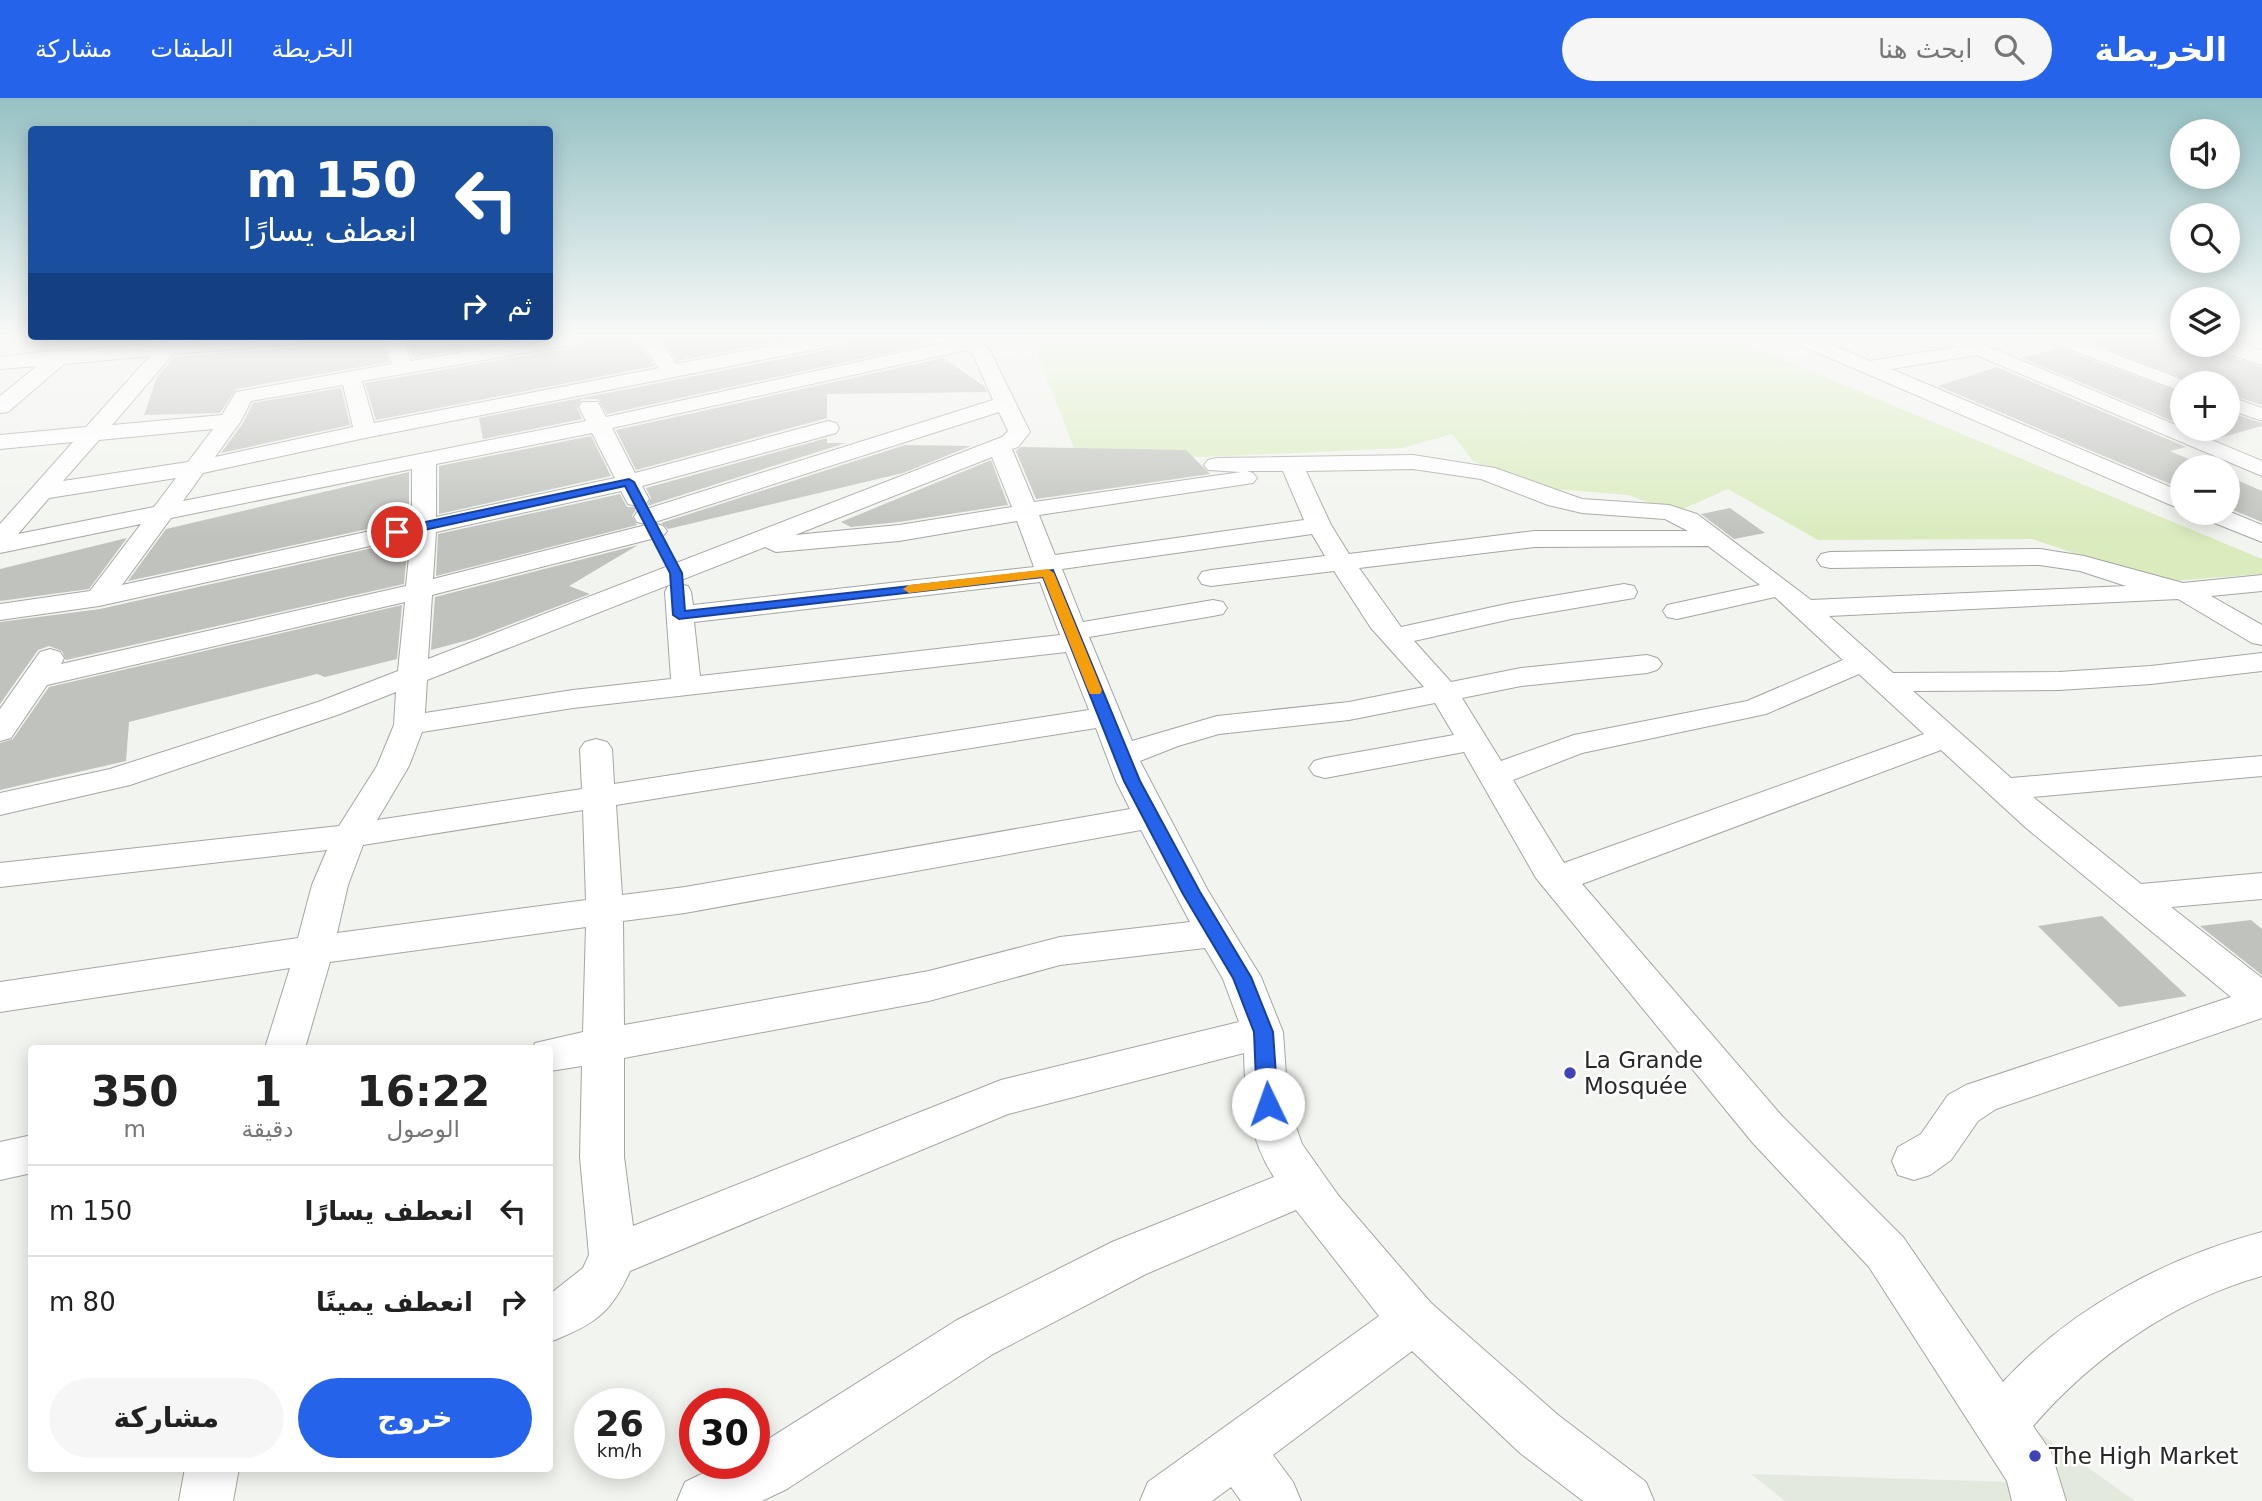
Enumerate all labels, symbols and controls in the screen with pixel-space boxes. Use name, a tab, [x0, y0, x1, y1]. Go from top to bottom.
search box	[1562, 18, 2052, 81]
icon: search	[1990, 30, 2028, 68]
text: الخريطة	[2094, 30, 2227, 69]
text: ابحث هنا	[1878, 34, 1972, 64]
text: مشاركة	[35, 35, 112, 63]
text: الطبقات	[150, 35, 233, 63]
text: الخريطة	[271, 35, 353, 63]
map controls	[2170, 119, 2240, 525]
button: sound	[2170, 119, 2240, 189]
text: 150 m	[247, 152, 417, 209]
icon: left	[441, 154, 532, 245]
button: search	[2170, 203, 2240, 273]
text: انعطف يسارًا	[243, 211, 417, 249]
icon: right	[455, 287, 493, 325]
button: layers	[2170, 287, 2240, 357]
text: ثم	[507, 291, 532, 321]
button: +	[2170, 371, 2240, 441]
button: −	[2170, 455, 2240, 525]
pin	[367, 502, 427, 562]
icon: arrive	[378, 513, 416, 551]
place label: La Grande Mosquée	[1584, 1047, 1703, 1099]
marker: La Grande Mosquée	[1562, 1065, 1578, 1081]
text: 350	[91, 1067, 179, 1116]
text: 1	[253, 1067, 282, 1116]
text: 16:22	[356, 1067, 490, 1116]
position arrow	[1231, 1067, 1305, 1141]
text: m	[124, 1116, 146, 1142]
text: دقيقة	[241, 1116, 294, 1142]
text: الوصول	[387, 1116, 460, 1142]
icon: left	[494, 1192, 532, 1230]
text: 150 m	[49, 1196, 132, 1226]
text: انعطف يسارًا	[304, 1196, 473, 1226]
icon: right	[494, 1283, 532, 1321]
text: 80 m	[49, 1287, 116, 1317]
text: انعطف يمينًا	[316, 1287, 473, 1317]
button: مشاركة	[49, 1378, 284, 1458]
button: خروج	[298, 1378, 532, 1458]
speed limit sign: 30	[679, 1388, 770, 1479]
text: 26	[595, 1404, 644, 1444]
text: km/h	[597, 1440, 642, 1461]
place label: The High Market	[2048, 1443, 2238, 1469]
marker: The High Market	[2027, 1448, 2043, 1464]

